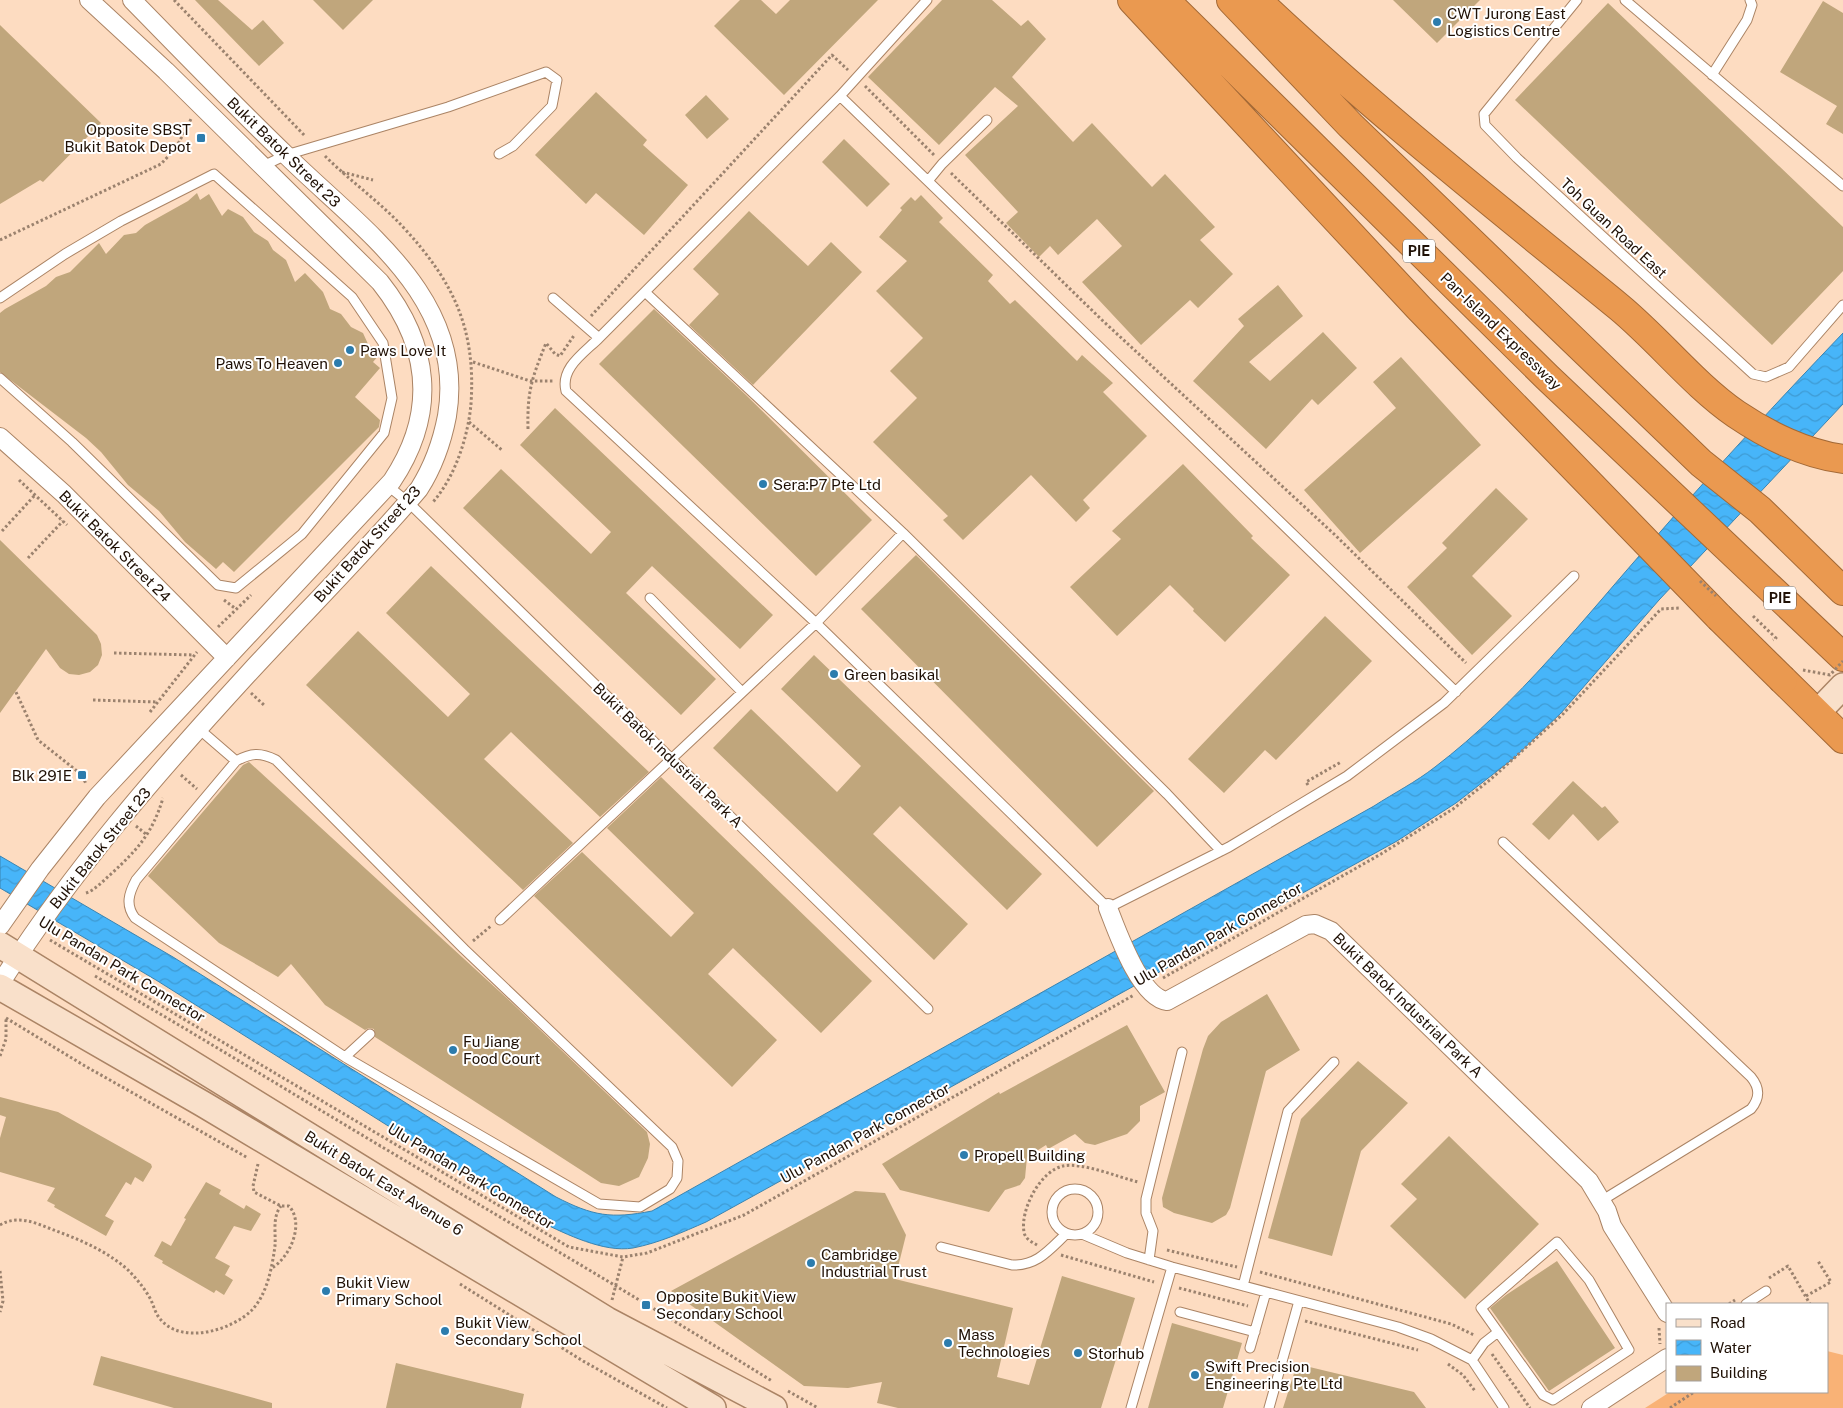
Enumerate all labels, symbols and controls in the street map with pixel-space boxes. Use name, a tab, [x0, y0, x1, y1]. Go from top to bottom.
place label: CWT Jurong East Logistics Centre	[1447, 5, 1566, 39]
marker: CWT Jurong East Logistics Centre	[1431, 16, 1443, 28]
street label: Bukit Batok Street 23	[224, 94, 344, 210]
place label: Opposite SBST Bukit Batok Depot	[65, 121, 191, 155]
marker: Opposite SBST Bukit Batok Depot	[195, 132, 207, 144]
street label: Toh Guan Road East	[1557, 174, 1671, 282]
road number: PIE	[1403, 240, 1435, 262]
street label: Pan-Island Expressway	[1437, 269, 1565, 393]
place label: Paws Love It	[360, 342, 447, 359]
marker: Paws Love It	[344, 344, 356, 356]
place label: Paws To Heaven	[216, 355, 328, 372]
marker: Paws To Heaven	[332, 357, 344, 369]
place label: Sera:P7 Pte Ltd	[773, 476, 881, 493]
marker: Sera:P7 Pte Ltd	[757, 478, 769, 490]
street label: Bukit Batok Street 23	[310, 482, 424, 606]
street label: Bukit Batok Street 24	[56, 487, 174, 605]
road number: PIE	[1764, 586, 1796, 610]
place label: Green basikal	[844, 666, 940, 683]
marker: Green basikal	[828, 668, 840, 680]
street label: Bukit Batok Industrial Park A	[590, 679, 746, 831]
place label: Blk 291E	[12, 767, 72, 784]
marker: Blk 291E	[76, 769, 88, 781]
street label: Bukit Batok Street 23	[46, 784, 154, 912]
street label: Ulu Pandan Park Connector	[1131, 879, 1305, 989]
street label: Ulu Pandan Park Connector	[36, 913, 208, 1026]
street label: Bukit Batok Industrial Park A	[1330, 929, 1486, 1081]
place label: Fu Jiang Food Court	[463, 1033, 540, 1067]
marker: Fu Jiang Food Court	[447, 1044, 459, 1056]
street label: Ulu Pandan Park Connector	[777, 1079, 953, 1187]
street label: Ulu Pandan Park Connector	[385, 1120, 557, 1233]
street label: Bukit Batok East Avenue 6	[302, 1127, 466, 1239]
place label: Propell Building	[974, 1147, 1085, 1164]
marker: Propell Building	[958, 1149, 970, 1161]
place label: Cambridge Industrial Trust	[821, 1246, 927, 1280]
marker: Cambridge Industrial Trust	[805, 1257, 817, 1269]
place label: Bukit View Primary School	[336, 1274, 442, 1308]
marker: Bukit View Primary School	[320, 1285, 332, 1297]
place label: Opposite Bukit View Secondary School	[656, 1288, 797, 1322]
marker: Opposite Bukit View Secondary School	[640, 1299, 652, 1311]
legend	[1666, 1303, 1828, 1393]
place label: Bukit View Secondary School	[455, 1314, 582, 1348]
text: Road	[1710, 1314, 1746, 1331]
marker: Bukit View Secondary School	[439, 1325, 451, 1337]
place label: Mass Technologies	[958, 1326, 1050, 1360]
marker: Mass Technologies	[942, 1337, 954, 1349]
text: Water	[1710, 1339, 1752, 1356]
place label: Storhub	[1088, 1345, 1144, 1362]
marker: Storhub	[1072, 1347, 1084, 1359]
place label: Swift Precision Engineering Pte Ltd	[1205, 1358, 1343, 1392]
text: Building	[1710, 1364, 1768, 1381]
marker: Swift Precision Engineering Pte Ltd	[1189, 1369, 1201, 1381]

